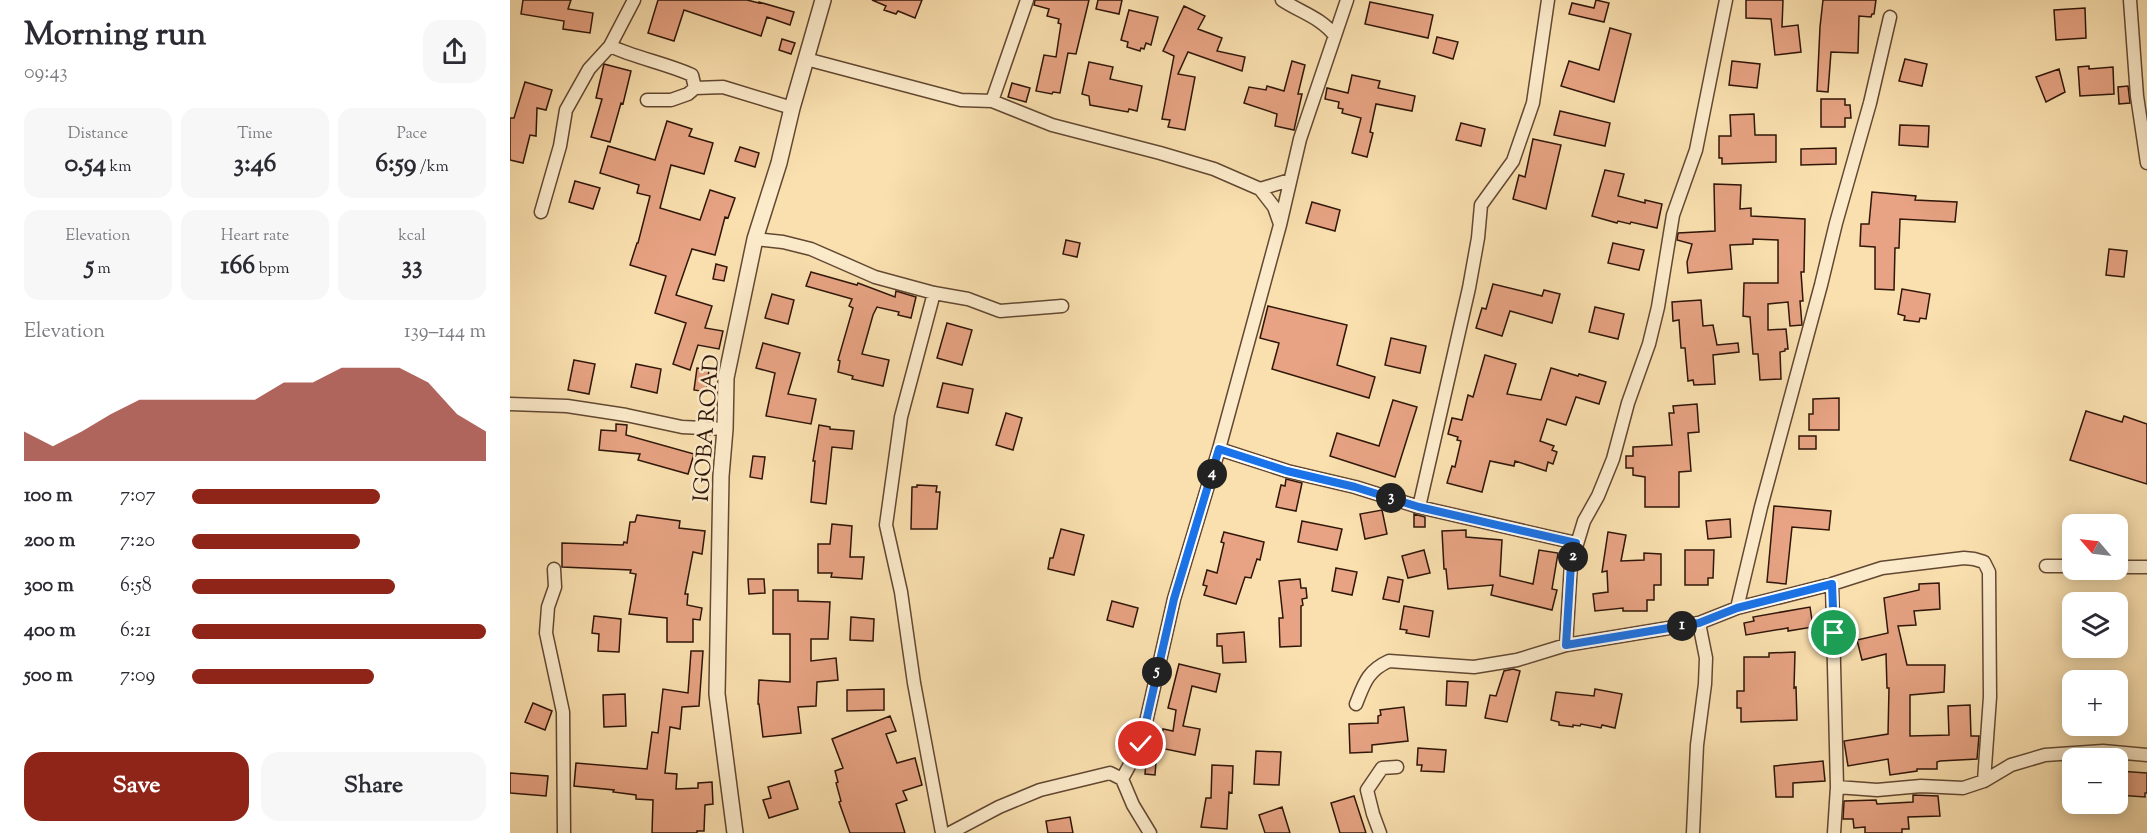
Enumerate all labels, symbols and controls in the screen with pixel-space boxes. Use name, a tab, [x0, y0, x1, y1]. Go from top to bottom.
text: Morning run	[24, 12, 206, 60]
button: share	[423, 20, 486, 83]
text: 09:43	[24, 59, 68, 88]
text: Distance	[68, 123, 128, 146]
text: Time	[237, 123, 273, 146]
text: Pace	[397, 123, 427, 146]
text: 0.54	[65, 146, 106, 183]
text: 3:46	[233, 146, 277, 183]
text: 6:59	[375, 146, 416, 183]
text: km	[106, 156, 131, 179]
text: /km	[416, 156, 449, 179]
text: Elevation	[66, 225, 130, 248]
text: Heart rate	[221, 225, 289, 248]
text: kcal	[398, 225, 426, 248]
text: 5	[85, 248, 94, 285]
text: 166	[221, 248, 255, 285]
text: 33	[401, 248, 423, 285]
text: m	[94, 258, 111, 281]
text: bpm	[255, 258, 289, 281]
text: Elevation	[24, 318, 105, 347]
text: 139–144 m	[404, 318, 486, 347]
street label: IGOBA ROAD	[687, 353, 729, 503]
pin: 4	[1197, 459, 1227, 489]
text: 4	[1208, 462, 1216, 485]
text: 100 m	[24, 482, 73, 511]
text: 7:07	[120, 482, 156, 511]
pin: 3	[1376, 483, 1406, 513]
text: 3	[1388, 486, 1394, 509]
north arrow	[2062, 514, 2128, 580]
map controls	[2062, 514, 2128, 814]
text: 200 m	[24, 527, 75, 556]
text: 7:20	[120, 527, 155, 556]
pin: 2	[1558, 542, 1588, 572]
text: 2	[1569, 545, 1577, 568]
text: 300 m	[24, 572, 74, 601]
text: 6:58	[120, 572, 152, 601]
button: layers	[2062, 592, 2128, 658]
pin	[1808, 607, 1859, 658]
pin: 1	[1667, 611, 1697, 641]
text: 1	[1679, 614, 1685, 637]
icon: arrive	[1817, 616, 1850, 649]
text: 400 m	[24, 617, 76, 646]
text: 6:21	[120, 617, 151, 646]
pin: 5	[1142, 657, 1172, 687]
text: 5	[1154, 660, 1160, 683]
text: 500 m	[24, 662, 73, 691]
text: 7:09	[120, 662, 155, 691]
button: +	[2062, 670, 2128, 736]
pin	[1115, 718, 1166, 769]
icon: check	[1124, 727, 1157, 760]
button: −	[2062, 748, 2128, 814]
button: Save	[24, 752, 249, 821]
button: Share	[261, 752, 486, 821]

